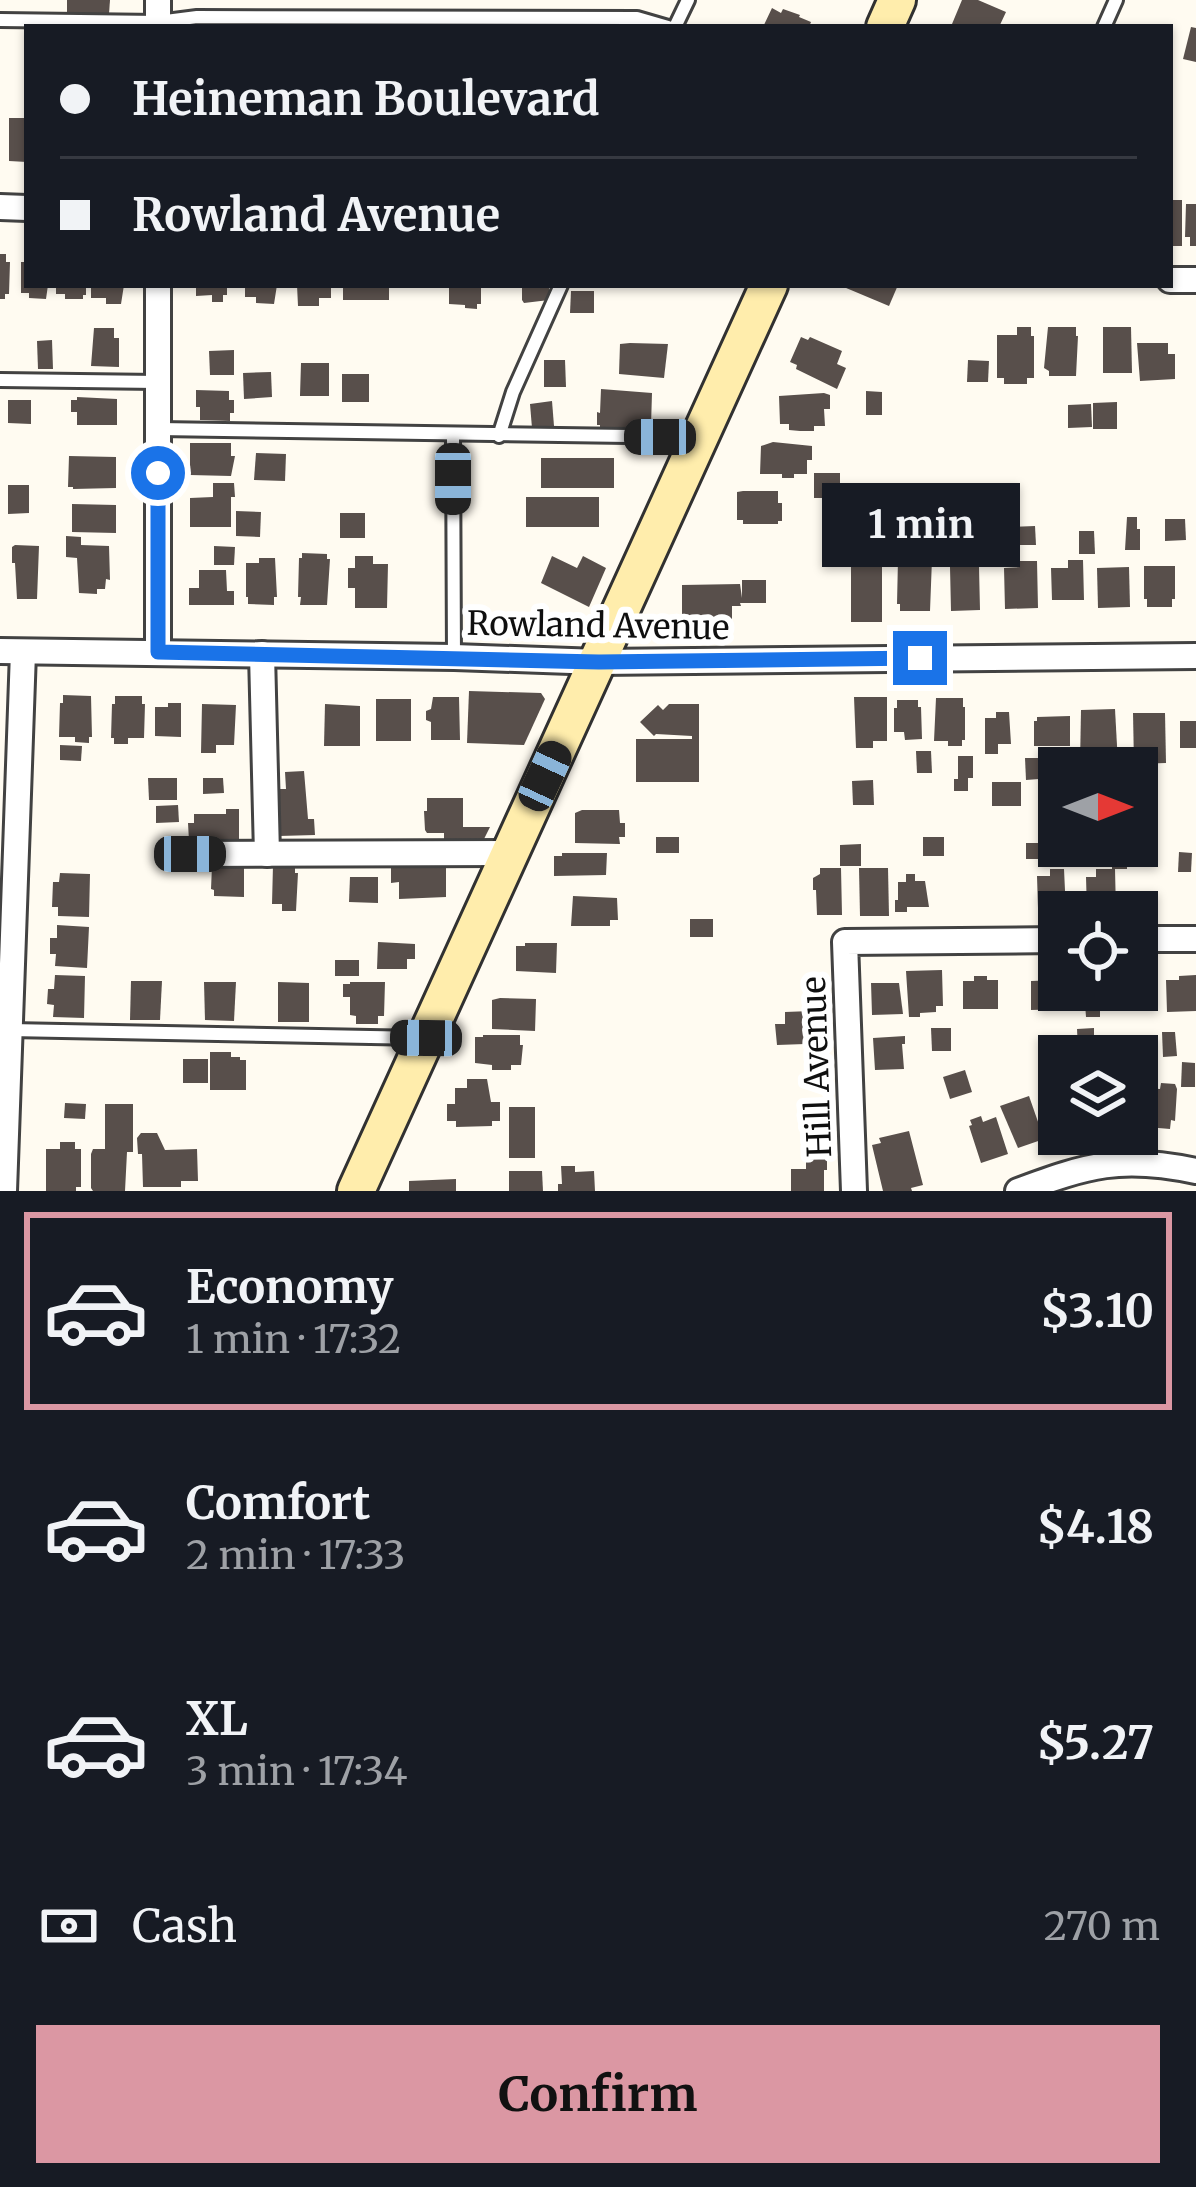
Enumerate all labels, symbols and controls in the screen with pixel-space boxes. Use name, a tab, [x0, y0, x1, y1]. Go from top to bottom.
text: Heineman Boulevard	[132, 71, 600, 127]
text: Rowland Avenue	[132, 187, 500, 243]
car	[624, 419, 696, 455]
car	[435, 443, 471, 515]
route start	[131, 446, 185, 500]
callout: 1 min	[821, 484, 1019, 568]
text: 1 min	[868, 500, 974, 549]
street label: Rowland Avenue	[466, 603, 730, 648]
route end	[893, 631, 947, 685]
car	[513, 736, 577, 816]
north arrow	[1038, 747, 1158, 867]
map controls	[1038, 747, 1158, 1155]
car	[154, 836, 226, 872]
button: locate	[1038, 891, 1158, 1011]
street label: Hill Avenue	[793, 976, 840, 1158]
car	[390, 1019, 462, 1057]
button: layers	[1038, 1035, 1158, 1155]
icon: car	[42, 1257, 150, 1365]
text: Economy	[186, 1259, 394, 1315]
text: $3.10	[1040, 1283, 1154, 1339]
text: 1 min · 17:32	[186, 1315, 401, 1364]
icon: car	[42, 1473, 150, 1581]
text: Comfort	[186, 1475, 370, 1531]
text: $4.18	[1037, 1499, 1154, 1555]
text: 2 min · 17:33	[186, 1531, 405, 1580]
icon: car	[42, 1689, 150, 1797]
text: XL	[186, 1691, 248, 1747]
text: $5.27	[1037, 1715, 1154, 1771]
text: 3 min · 17:34	[186, 1747, 407, 1796]
icon: cash	[36, 1893, 102, 1959]
text: Cash	[132, 1898, 237, 1954]
text: 270 m	[1044, 1902, 1160, 1951]
button: Confirm	[36, 2025, 1160, 2163]

